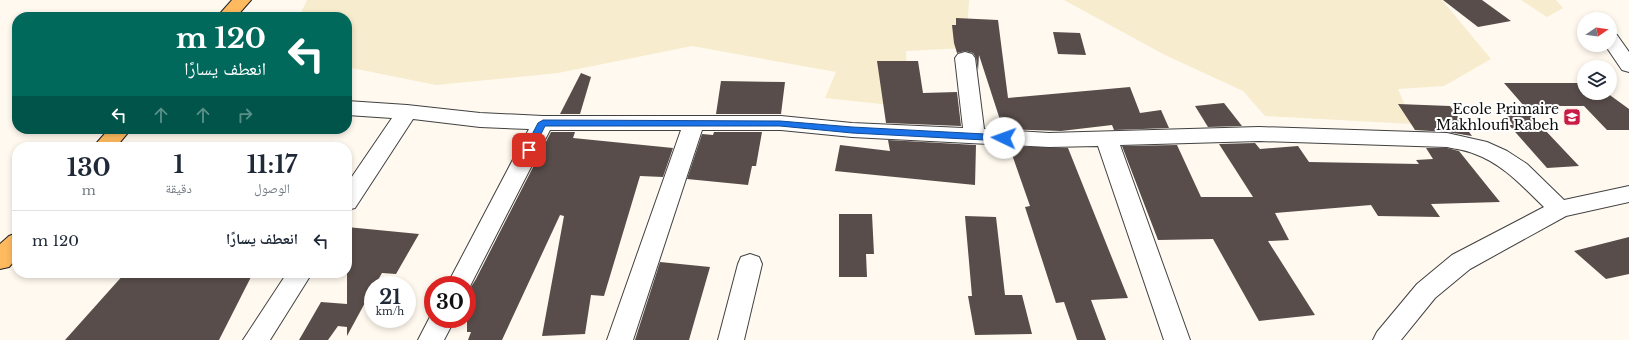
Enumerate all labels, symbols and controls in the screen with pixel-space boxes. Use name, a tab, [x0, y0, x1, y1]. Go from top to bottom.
north arrow	[1577, 12, 1617, 52]
map controls	[1577, 12, 1617, 100]
text: 120 m	[176, 21, 266, 56]
icon: left	[280, 28, 332, 80]
text: انعطف يسارًا	[184, 58, 266, 80]
button: layers	[1577, 60, 1617, 100]
place label: Ecole Primaire Makhloufi Rabeh	[1436, 100, 1559, 134]
icon: left	[108, 104, 130, 126]
icon: ahead	[150, 104, 172, 126]
icon: ahead	[192, 104, 214, 126]
icon: right	[234, 104, 256, 126]
school or university icon: Ecole Primaire Makhloufi Rabeh	[1562, 107, 1582, 127]
position arrow	[983, 117, 1025, 159]
pin	[512, 133, 546, 167]
icon: arrive	[518, 139, 540, 161]
text: 1	[173, 150, 184, 179]
text: 11:17	[247, 150, 297, 179]
text: 130	[67, 153, 111, 182]
text: دقيقة	[165, 180, 192, 197]
text: الوصول	[254, 180, 290, 197]
text: m	[82, 182, 96, 199]
text: انعطف يسارًا	[226, 229, 298, 248]
icon: left	[310, 230, 332, 252]
text: 120 m	[32, 231, 79, 250]
speed limit sign: 30	[424, 276, 476, 328]
text: 21	[379, 285, 401, 309]
text: km/h	[376, 305, 404, 318]

